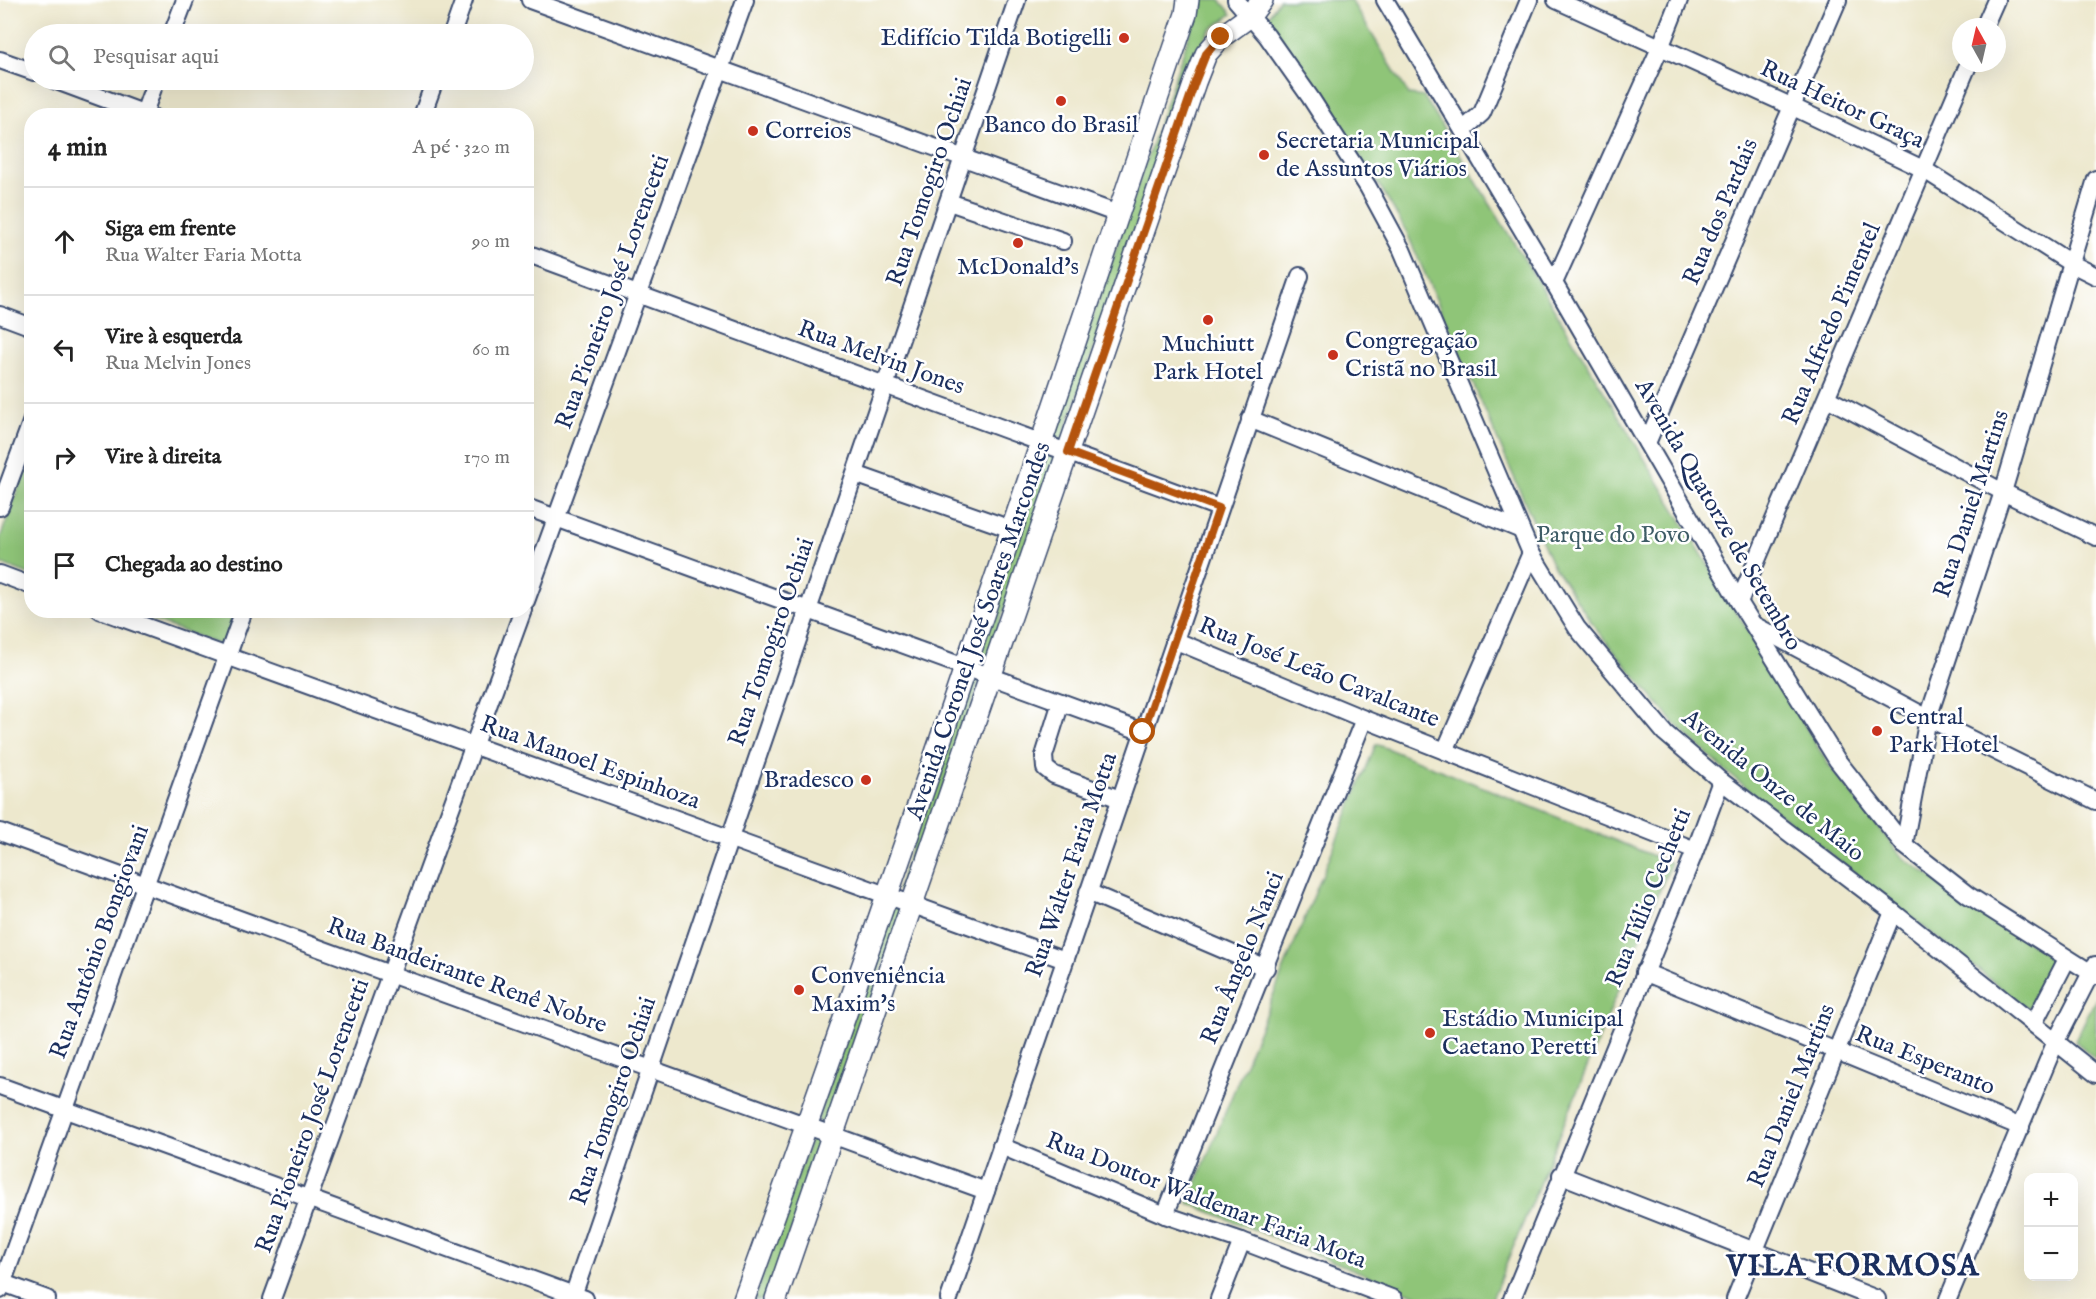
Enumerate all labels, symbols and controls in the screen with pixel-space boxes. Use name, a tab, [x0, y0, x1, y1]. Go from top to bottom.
north arrow	[1952, 18, 2006, 72]
place label: Edifício Tilda Botigelli	[880, 23, 1112, 54]
route end	[1207, 23, 1233, 49]
search box	[24, 24, 534, 90]
marker: Edifício Tilda Botigelli	[1117, 31, 1131, 45]
icon: search	[45, 41, 78, 74]
text: Pesquisar aqui	[93, 43, 219, 71]
street label: Rua Heitor Graça	[1755, 53, 1930, 157]
street label: Rua Tomogiro Ochiai	[880, 74, 980, 290]
marker: Banco do Brasil	[1054, 94, 1068, 108]
place label: Banco do Brasil	[984, 110, 1139, 141]
place label: Correios	[765, 116, 851, 147]
marker: Correios	[746, 124, 760, 138]
place label: Secretaria Municipal de Assuntos Viários	[1276, 126, 1480, 185]
text: 4 min	[48, 131, 107, 164]
street label: Rua dos Pardais	[1676, 134, 1766, 290]
text: A pé · 320 m	[412, 135, 510, 160]
marker: Secretaria Municipal de Assuntos Viários	[1257, 148, 1271, 162]
street label: Rua Pioneiro José Lorencetti	[549, 150, 677, 434]
text: Siga em frente	[105, 215, 236, 243]
street label: Rua Alfredo Pimentel	[1775, 218, 1889, 430]
icon: ahead	[48, 225, 81, 258]
text: 90 m	[472, 229, 510, 254]
marker: McDonald's	[1011, 236, 1025, 250]
text: Rua Walter Faria Motta	[105, 243, 302, 268]
place label: McDonald's	[957, 252, 1079, 283]
street label: Rua Melvin Jones	[793, 313, 969, 403]
marker: Muchiutt Park Hotel	[1201, 313, 1215, 327]
text: Vire à esquerda	[105, 323, 242, 351]
place label: Congregação Cristã no Brasil	[1345, 326, 1497, 385]
place label: Muchiutt Park Hotel	[1153, 329, 1263, 388]
icon: left	[48, 333, 81, 366]
text: 60 m	[472, 337, 510, 362]
marker: Congregação Cristã no Brasil	[1326, 348, 1340, 362]
text: Rua Melvin Jones	[105, 351, 251, 376]
street label: Avenida Quatorze de Setembro	[1627, 373, 1809, 657]
street label: Rua Daniel Martins	[1927, 406, 2017, 602]
street label: Avenida Coronel José Soares Marcondes	[899, 438, 1058, 825]
icon: right	[48, 441, 81, 474]
text: Vire à direita	[105, 443, 221, 471]
text: 170 m	[464, 445, 510, 470]
park label: Parque do Povo	[1536, 520, 1690, 551]
street label: Rua Tomogiro Ochiai	[722, 534, 822, 750]
icon: arrive	[48, 549, 81, 582]
text: Chegada ao destino	[105, 551, 283, 579]
street label: Rua José Leão Cavalcante	[1194, 610, 1444, 736]
street label: Avenida Onze de Maio	[1675, 702, 1871, 869]
place label: Central Park Hotel	[1889, 702, 1999, 761]
street label: Rua Manoel Espinhoza	[476, 709, 705, 817]
route start	[1129, 718, 1155, 744]
marker: Central Park Hotel	[1870, 724, 1884, 738]
street label: Rua Walter Faria Motta	[1019, 748, 1125, 982]
place label: Bradesco	[763, 765, 854, 796]
marker: Bradesco	[859, 773, 873, 787]
street label: Rua Túlio Cechetti	[1599, 804, 1699, 992]
street label: Rua Antônio Bongiovani	[43, 821, 157, 1063]
street label: Rua Ângelo Nanci	[1194, 867, 1292, 1049]
street label: Rua Bandeirante Renê Nobre	[323, 911, 611, 1041]
place label: Conveniência Maxim's	[811, 961, 946, 1020]
street label: Rua Pioneiro José Lorencetti	[249, 974, 377, 1258]
marker: Conveniência Maxim's	[792, 983, 806, 997]
street label: Rua Tomogiro Ochiai	[564, 993, 664, 1209]
street label: Rua Daniel Martins	[1741, 1000, 1843, 1192]
place label: Estádio Municipal Caetano Peretti	[1442, 1004, 1624, 1063]
street label: Rua Esperanto	[1850, 1019, 2000, 1103]
marker: Estádio Municipal Caetano Peretti	[1423, 1026, 1437, 1040]
street label: Rua Doutor Waldemar Faria Mota	[1041, 1125, 1371, 1277]
map controls	[2024, 1173, 2078, 1281]
button: +	[2024, 1173, 2078, 1227]
button: −	[2024, 1227, 2078, 1281]
district label: VILA FORMOSA	[1725, 1248, 1980, 1286]

